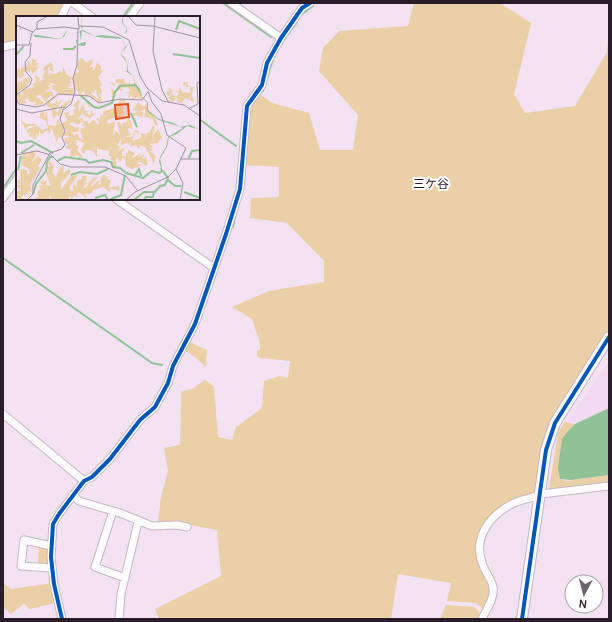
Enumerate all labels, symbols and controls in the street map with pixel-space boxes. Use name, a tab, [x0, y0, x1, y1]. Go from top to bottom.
inset map	[16, 16, 200, 200]
district label: 三ケ谷	[413, 175, 449, 192]
north arrow	[564, 574, 604, 614]
text: N	[578, 596, 588, 612]

